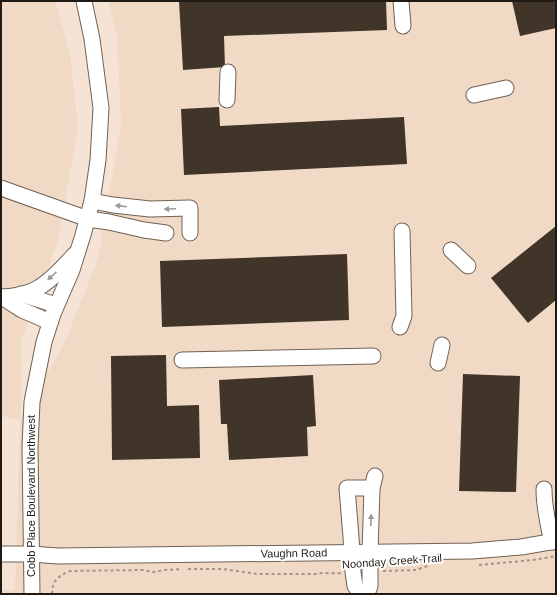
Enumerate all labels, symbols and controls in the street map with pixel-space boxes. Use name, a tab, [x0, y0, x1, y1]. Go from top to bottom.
one-way arrow	[114, 203, 127, 209]
one-way arrow	[163, 206, 176, 212]
one-way arrow	[47, 272, 58, 281]
street label: Cobb Place Boulevard Northwest	[25, 415, 37, 577]
one-way arrow	[368, 513, 374, 526]
street label: Vaughn Road	[261, 546, 327, 560]
street label: Noonday Creek Trail	[342, 552, 442, 570]

